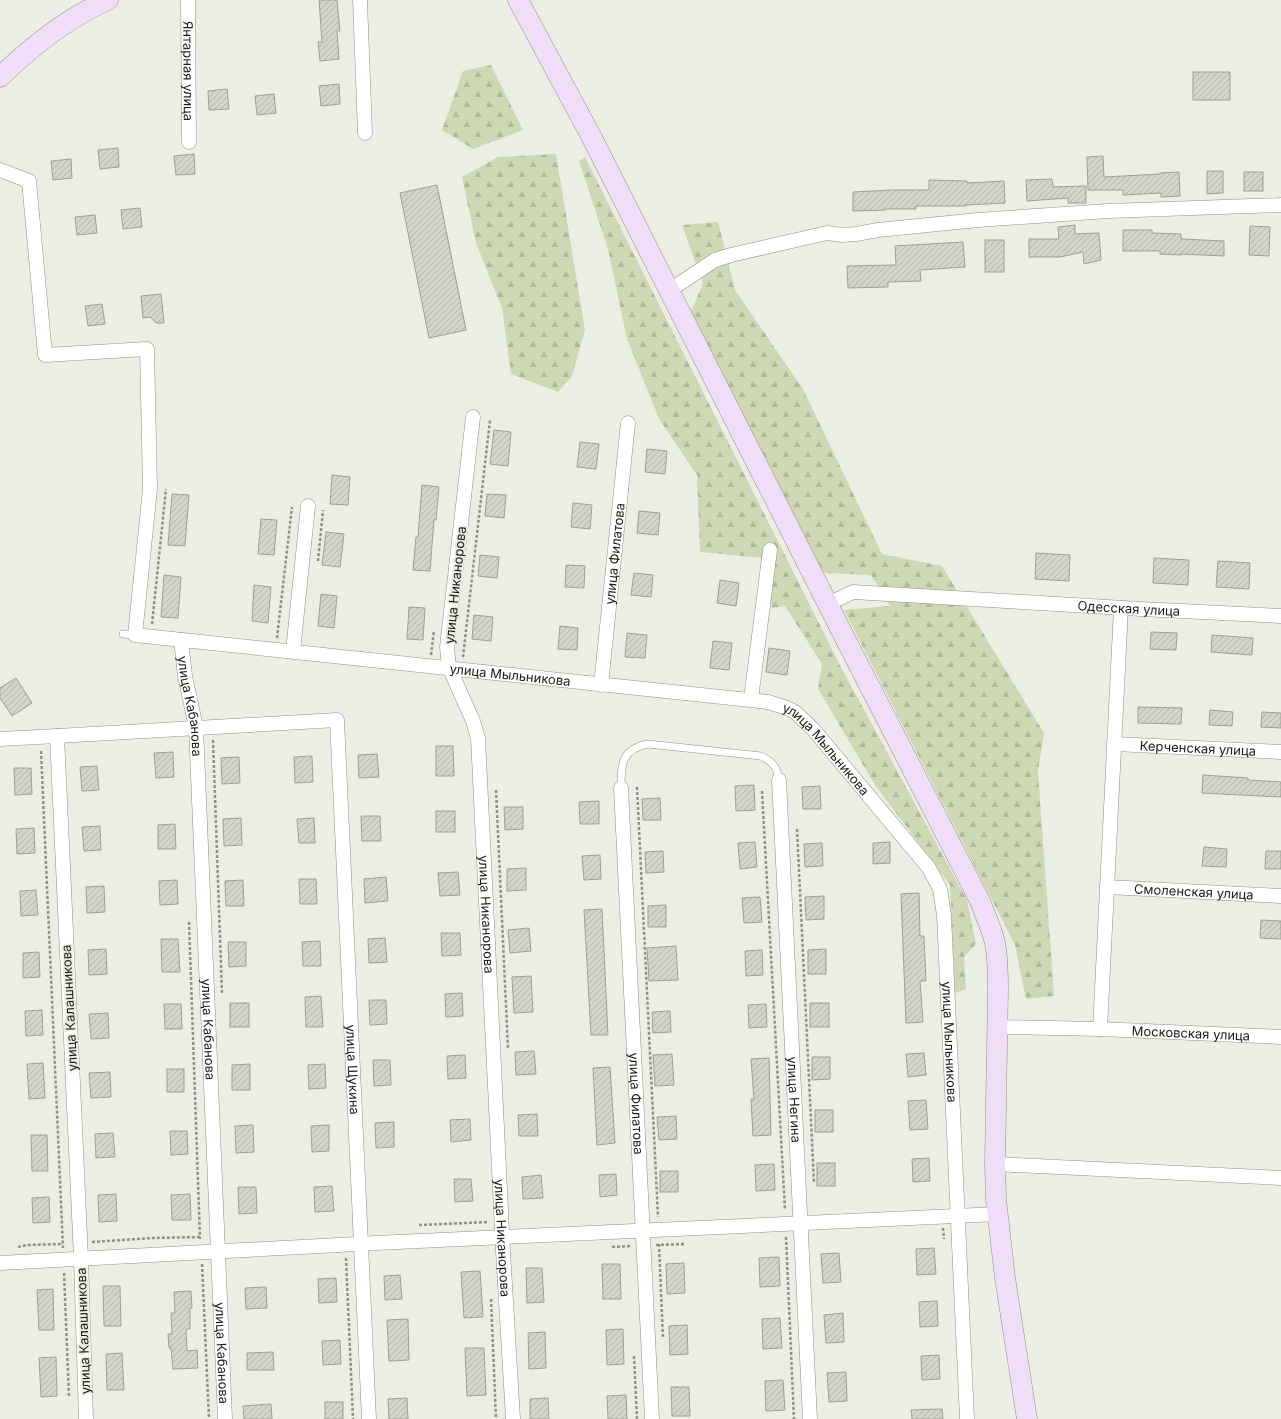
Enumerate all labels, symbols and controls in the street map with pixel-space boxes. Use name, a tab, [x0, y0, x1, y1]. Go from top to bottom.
street label: Янтарная улица	[180, 21, 197, 121]
street label: улица Филатова	[601, 502, 628, 605]
street label: улица Никанорова	[441, 525, 469, 645]
street label: Одесская улица	[1077, 597, 1181, 619]
street label: улица Кабанова	[175, 655, 205, 757]
street label: улица Мыльникова	[449, 660, 571, 689]
street label: улица Мыльникова	[781, 699, 873, 798]
street label: Керченская улица	[1139, 737, 1256, 759]
street label: улица Никанорова	[476, 855, 497, 974]
street label: Смоленская улица	[1134, 880, 1254, 903]
street label: улица Калашникова	[58, 944, 80, 1072]
street label: улица Кабанова	[199, 978, 219, 1081]
street label: улица Мыльникова	[939, 981, 961, 1103]
street label: Московская улица	[1131, 1022, 1250, 1044]
street label: улица Щукина	[343, 1024, 363, 1115]
street label: улица Филатова	[626, 1052, 647, 1155]
street label: улица Негина	[784, 1056, 805, 1143]
street label: улица Никанорова	[491, 1179, 514, 1298]
street label: улица Калашникова	[73, 1267, 93, 1395]
street label: улица Кабанова	[212, 1302, 232, 1404]

